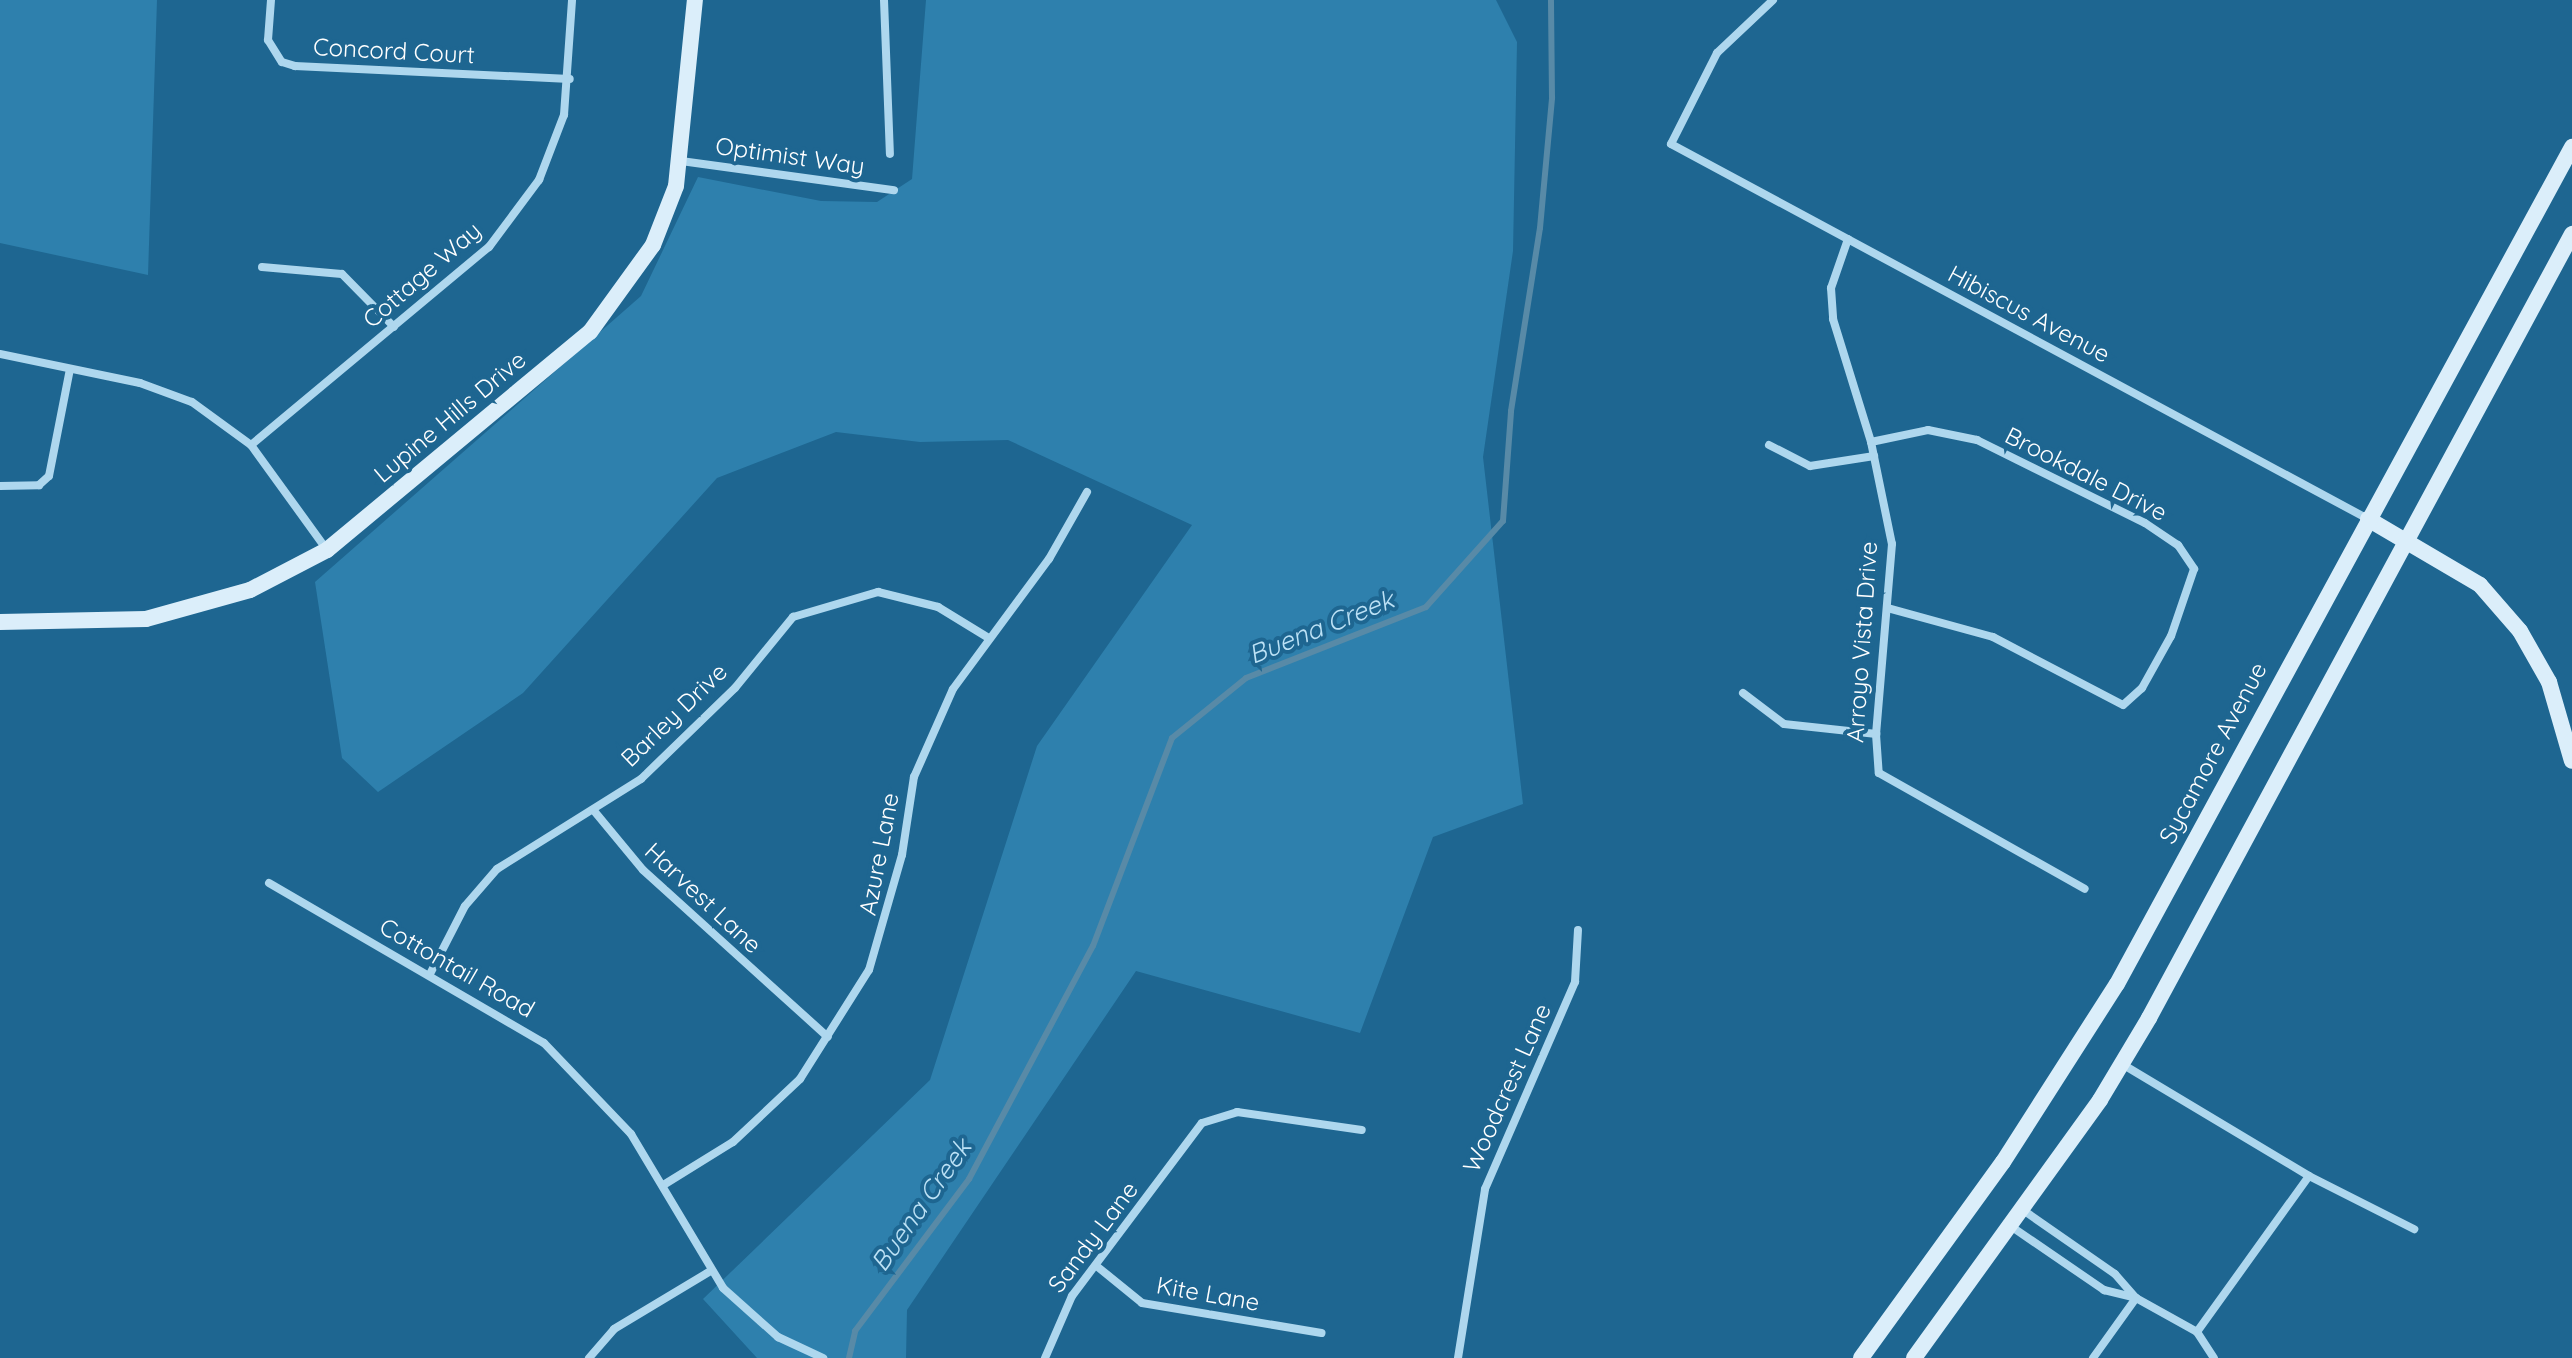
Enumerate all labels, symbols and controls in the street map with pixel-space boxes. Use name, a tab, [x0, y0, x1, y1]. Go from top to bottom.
street label: Concord Court	[312, 32, 476, 70]
street label: Optimist Way	[714, 131, 866, 181]
street label: Cottage Way	[357, 216, 487, 334]
street label: Hibiscus Avenue	[1943, 259, 2115, 369]
street label: Lupine Hills Drive	[368, 345, 532, 489]
street label: Brookdale Drive	[2000, 421, 2172, 527]
street label: Arroyo Vista Drive	[1841, 540, 1883, 744]
water label: Buena Creek	[1244, 584, 1398, 670]
street label: Barley Drive	[615, 657, 733, 773]
street label: Sycamore Avenue	[2153, 657, 2273, 849]
street label: Azure Lane	[853, 790, 905, 918]
street label: Harvest Lane	[639, 837, 767, 959]
street label: Cottontail Road	[374, 912, 540, 1024]
street label: Woodcrest Lane	[1457, 999, 1557, 1177]
water label: Buena Creek	[864, 1133, 978, 1277]
street label: Sandy Lane	[1042, 1176, 1144, 1298]
street label: Kite Lane	[1154, 1271, 1262, 1317]

